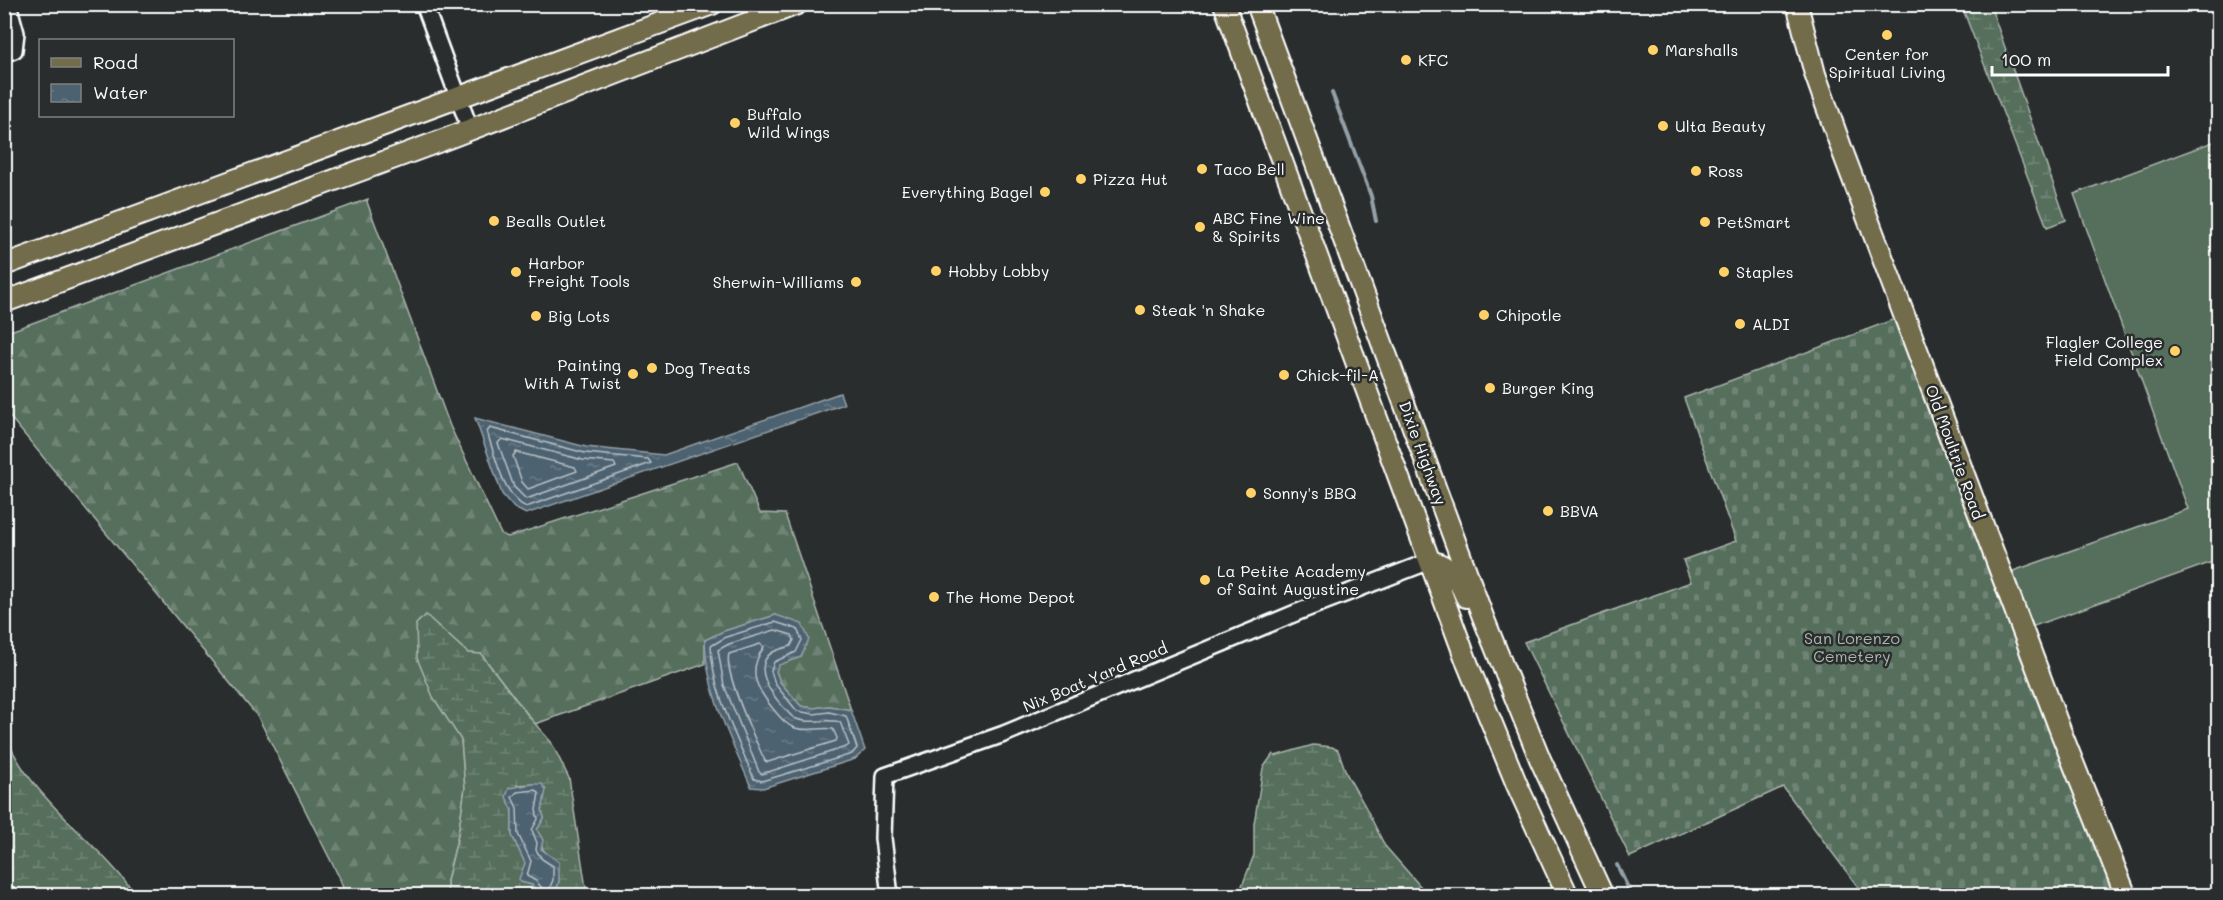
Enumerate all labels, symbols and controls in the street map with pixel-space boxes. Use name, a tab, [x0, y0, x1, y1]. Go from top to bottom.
marker: Center for Spiritual Living	[1880, 28, 1894, 42]
legend	[39, 39, 234, 117]
place label: Marshalls	[1665, 39, 1738, 60]
scale bar	[1992, 39, 2168, 77]
marker: Marshalls	[1646, 43, 1660, 57]
place label: Center for Spiritual Living	[1829, 43, 1945, 82]
text: 100 m	[2001, 47, 2051, 71]
place label: KFC	[1418, 49, 1448, 70]
text: Road	[93, 50, 138, 74]
marker: KFC	[1399, 53, 1413, 67]
text: Water	[93, 80, 148, 104]
place label: Buffalo Wild Wings	[747, 103, 830, 142]
place label: Ulta Beauty	[1675, 115, 1766, 136]
marker: Buffalo Wild Wings	[728, 116, 742, 130]
marker: Ulta Beauty	[1656, 119, 1670, 133]
place label: Taco Bell	[1214, 158, 1285, 179]
place label: Ross	[1708, 160, 1743, 181]
marker: Taco Bell	[1195, 162, 1209, 176]
marker: Ross	[1689, 164, 1703, 178]
place label: Pizza Hut	[1093, 168, 1168, 189]
marker: Pizza Hut	[1074, 172, 1088, 186]
place label: Everything Bagel	[902, 181, 1033, 202]
marker: Everything Bagel	[1038, 185, 1052, 199]
place label: ABC Fine Wine & Spirits	[1212, 207, 1325, 246]
place label: Bealls Outlet	[506, 210, 606, 231]
place label: PetSmart	[1717, 211, 1791, 232]
marker: Bealls Outlet	[487, 214, 501, 228]
marker: PetSmart	[1698, 215, 1712, 229]
marker: ABC Fine Wine & Spirits	[1193, 220, 1207, 234]
place label: Harbor Freight Tools	[528, 252, 630, 291]
place label: Hobby Lobby	[948, 260, 1049, 281]
place label: Staples	[1736, 261, 1794, 282]
marker: Hobby Lobby	[929, 264, 943, 278]
marker: Harbor Freight Tools	[509, 265, 523, 279]
marker: Staples	[1717, 265, 1731, 279]
place label: Sherwin-Williams	[713, 271, 844, 292]
marker: Sherwin-Williams	[849, 275, 863, 289]
place label: Steak 'n Shake	[1152, 299, 1265, 320]
marker: Steak 'n Shake	[1133, 303, 1147, 317]
place label: Chipotle	[1496, 304, 1562, 325]
place label: Big Lots	[548, 305, 610, 326]
marker: Chipotle	[1477, 308, 1491, 322]
marker: Big Lots	[529, 309, 543, 323]
place label: ALDI	[1752, 313, 1790, 334]
marker: ALDI	[1733, 317, 1747, 331]
place label: Flagler College Field Complex	[2046, 331, 2163, 370]
marker: Flagler College Field Complex	[2168, 344, 2182, 358]
place label: Painting With A Twist	[524, 354, 621, 393]
place label: Dog Treats	[664, 357, 751, 378]
marker: Dog Treats	[645, 361, 659, 375]
place label: Chick-fil-A	[1296, 364, 1379, 385]
marker: Painting With A Twist	[626, 367, 640, 381]
marker: Chick-fil-A	[1277, 368, 1291, 382]
place label: Burger King	[1502, 377, 1594, 398]
marker: Burger King	[1483, 381, 1497, 395]
street label: Old Moultrie Road	[1921, 382, 1990, 522]
street label: Dixie Highway	[1395, 398, 1452, 508]
place label: Sonny's BBQ	[1263, 482, 1356, 503]
marker: Sonny's BBQ	[1244, 486, 1258, 500]
place label: BBVA	[1560, 500, 1599, 521]
marker: BBVA	[1541, 504, 1555, 518]
place label: La Petite Academy of Saint Augustine	[1217, 560, 1366, 599]
marker: La Petite Academy of Saint Augustine	[1198, 573, 1212, 587]
place label: The Home Depot	[946, 586, 1075, 607]
marker: The Home Depot	[927, 590, 941, 604]
park label: San Lorenzo Cemetery	[1804, 627, 1900, 666]
street label: Nix Boat Yard Road	[1019, 637, 1170, 717]

